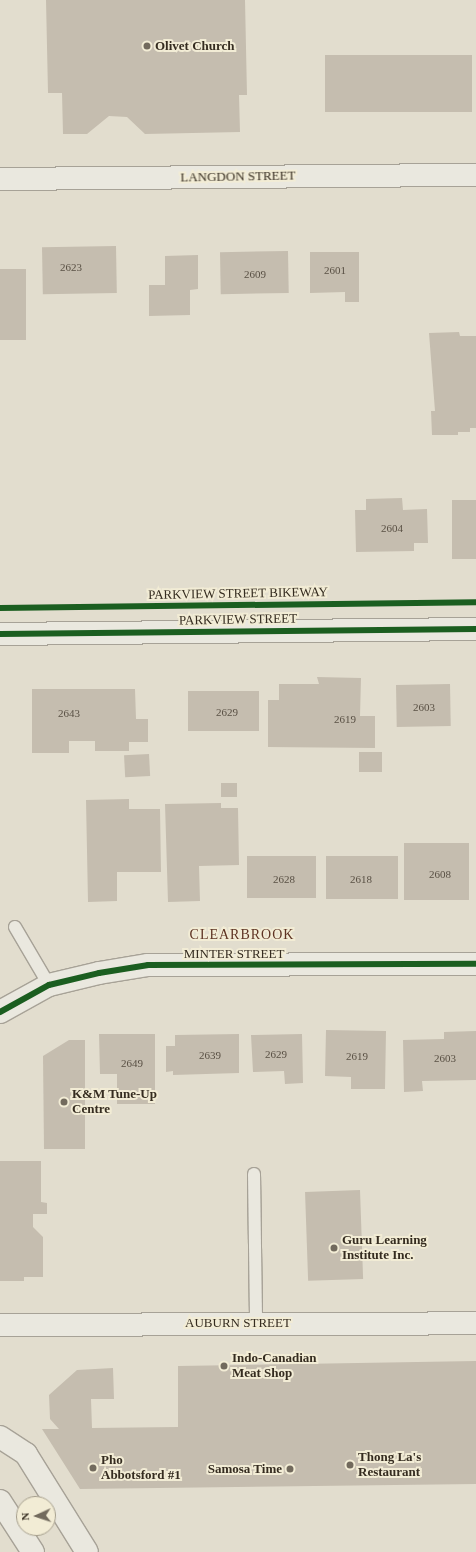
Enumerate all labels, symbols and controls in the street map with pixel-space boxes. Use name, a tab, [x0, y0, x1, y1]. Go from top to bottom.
place label: Olivet Church	[155, 38, 235, 54]
marker: Olivet Church	[142, 41, 152, 51]
street label: LANGDON STREET	[180, 168, 296, 186]
house number: 2623	[60, 260, 82, 274]
house number: 2601	[324, 263, 346, 277]
house number: 2609	[244, 267, 266, 281]
house number: 2604	[381, 521, 403, 535]
street label: PARKVIEW STREET BIKEWAY	[148, 585, 328, 603]
street label: PARKVIEW STREET	[179, 611, 297, 629]
house number: 2603	[413, 700, 435, 714]
house number: 2629	[216, 705, 238, 719]
house number: 2643	[58, 706, 80, 720]
house number: 2619	[334, 712, 356, 726]
house number: 2608	[429, 867, 451, 881]
house number: 2628	[273, 872, 295, 886]
house number: 2618	[350, 872, 372, 886]
district label: CLEARBROOK	[190, 927, 294, 943]
street label: MINTER STREET	[184, 946, 284, 962]
house number: 2629	[265, 1047, 287, 1061]
house number: 2639	[199, 1048, 221, 1062]
house number: 2619	[346, 1049, 368, 1063]
house number: 2603	[434, 1051, 456, 1065]
house number: 2649	[121, 1056, 143, 1070]
place label: K&M Tune-Up Centre	[72, 1087, 157, 1118]
marker: K&M Tune-Up Centre	[59, 1097, 69, 1107]
place label: Guru Learning Institute Inc.	[342, 1233, 427, 1264]
marker: Guru Learning Institute Inc.	[329, 1243, 339, 1253]
street label: AUBURN STREET	[185, 1315, 291, 1331]
place label: Indo-Canadian Meat Shop	[232, 1351, 317, 1382]
marker: Indo-Canadian Meat Shop	[219, 1361, 229, 1371]
place label: Thong La's Restaurant	[358, 1450, 421, 1481]
place label: Pho Abbotsford #1	[101, 1453, 181, 1484]
marker: Thong La's Restaurant	[345, 1460, 355, 1470]
place label: Samosa Time	[207, 1461, 282, 1477]
marker: Pho Abbotsford #1	[88, 1463, 98, 1473]
marker: Samosa Time	[285, 1464, 295, 1474]
north arrow	[16, 1496, 56, 1536]
text: N	[19, 1512, 31, 1521]

